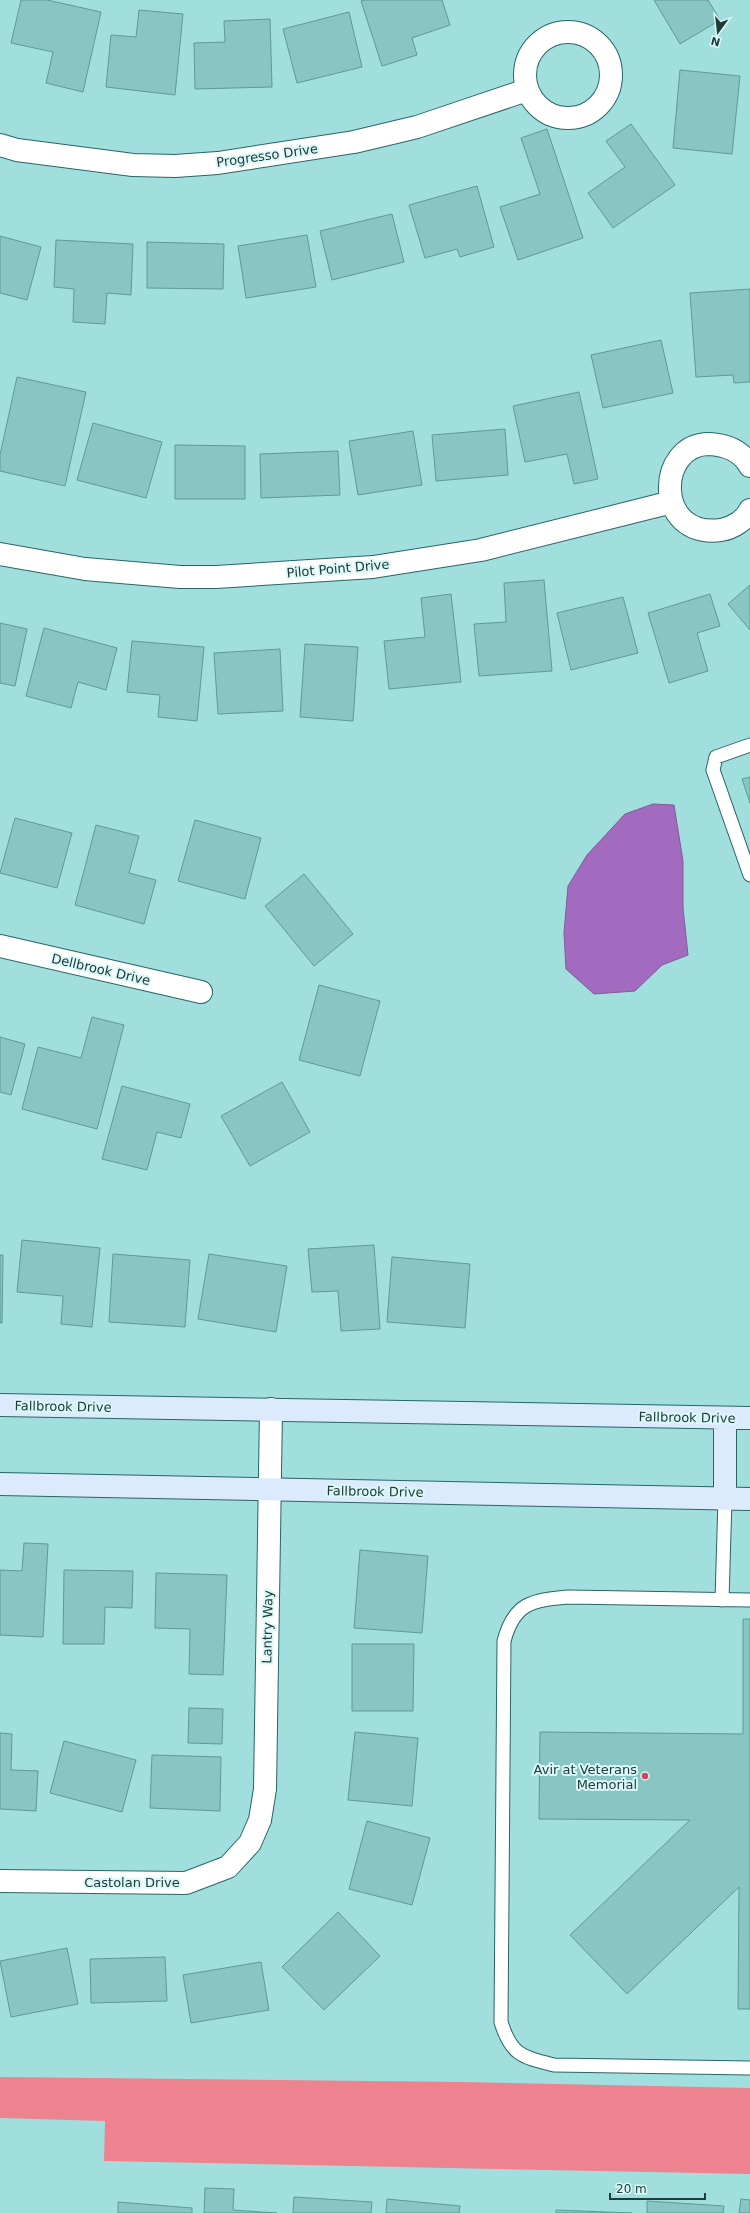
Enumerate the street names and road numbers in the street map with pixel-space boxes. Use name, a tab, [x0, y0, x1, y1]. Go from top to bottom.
street label: Progresso Drive	[215, 141, 319, 170]
street label: Pilot Point Drive	[286, 557, 390, 580]
street label: Dellbrook Drive	[50, 951, 152, 988]
street label: Fallbrook Drive	[14, 1398, 112, 1415]
street label: Fallbrook Drive	[638, 1409, 736, 1426]
street label: Fallbrook Drive	[326, 1483, 424, 1500]
street label: Lantry Way	[259, 1590, 276, 1664]
street label: Castolan Drive	[84, 1875, 180, 1890]

